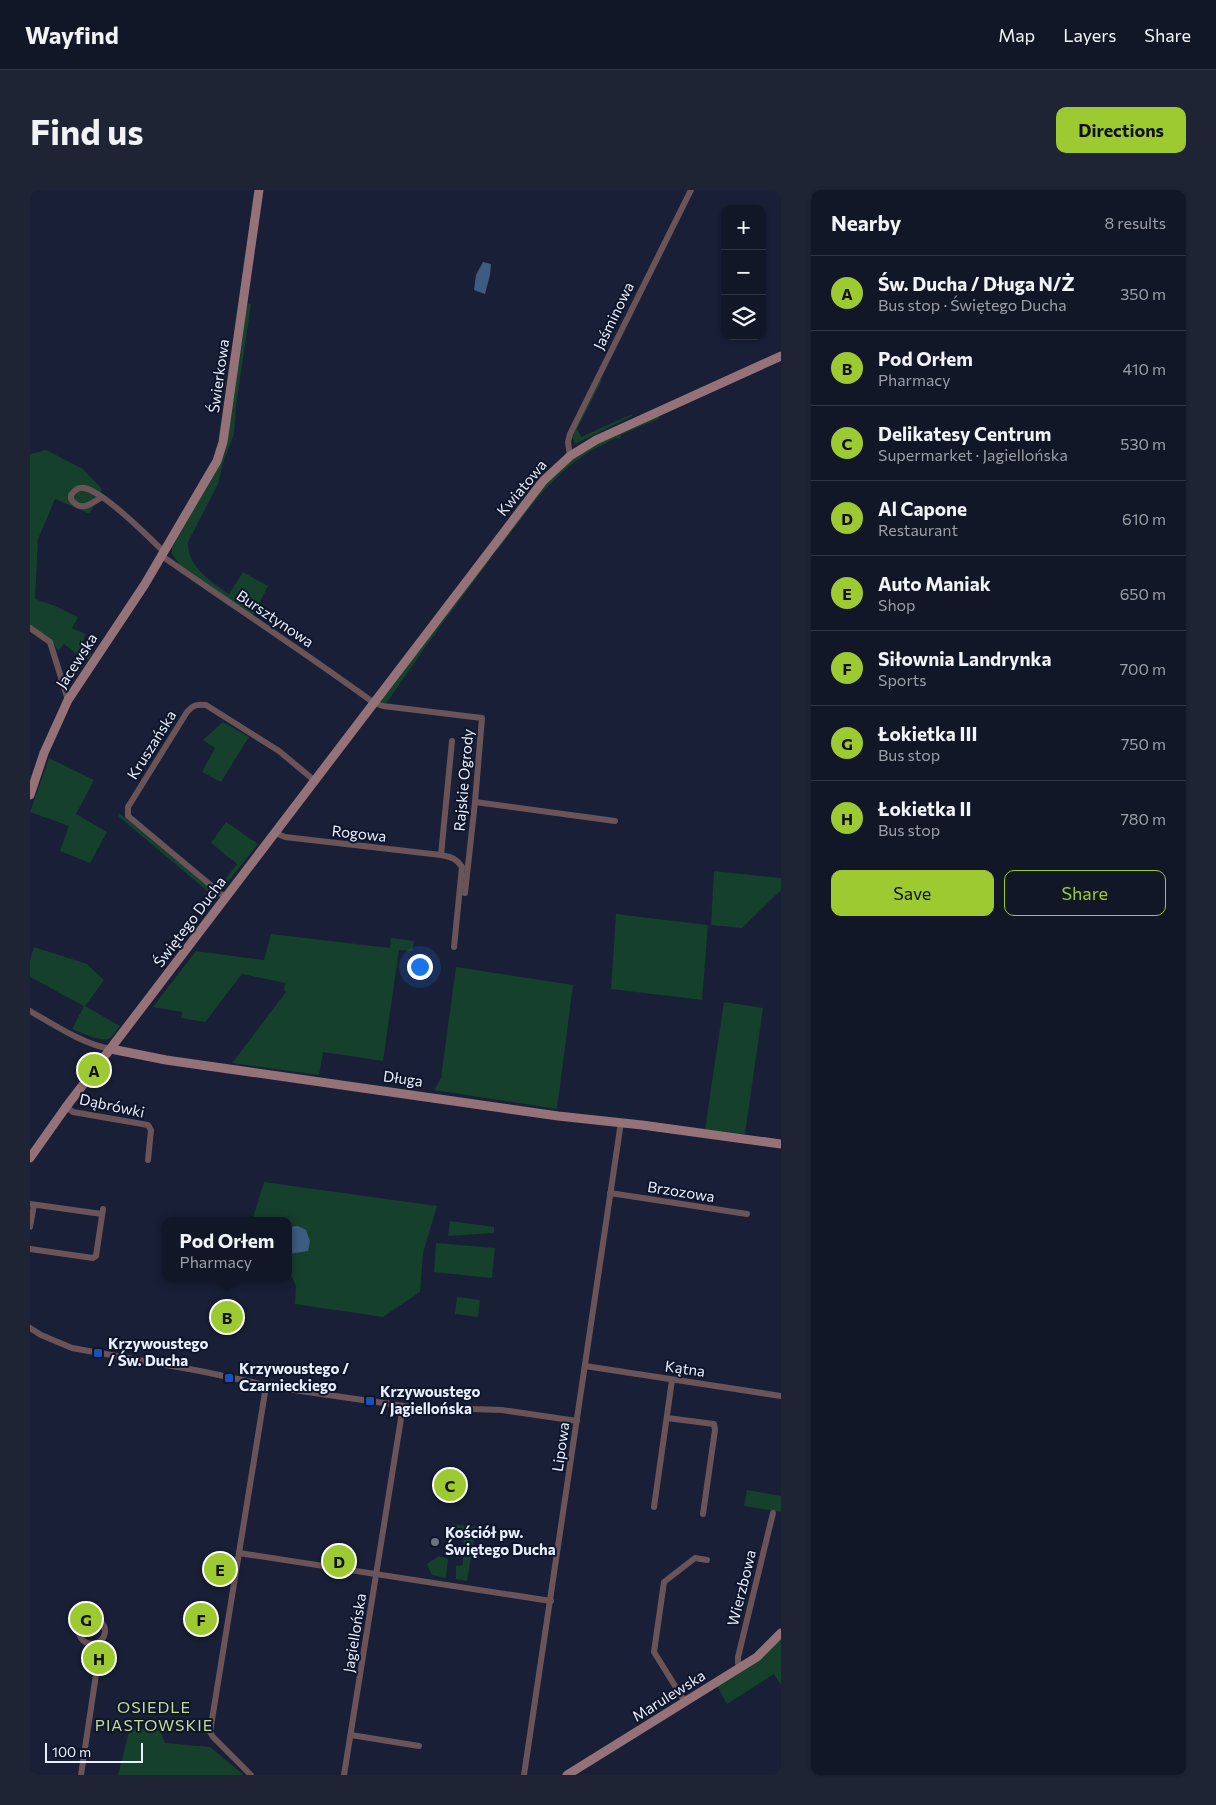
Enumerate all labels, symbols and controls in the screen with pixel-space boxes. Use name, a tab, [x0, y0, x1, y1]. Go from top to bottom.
text: Wayfind	[25, 20, 119, 49]
text: Map	[998, 24, 1035, 46]
text: Layers	[1063, 24, 1116, 46]
text: Share	[1144, 24, 1191, 46]
button: Directions	[1056, 107, 1186, 153]
text: Find us	[30, 109, 144, 152]
map controls	[721, 205, 766, 340]
button: +	[721, 205, 766, 250]
text: Nearby	[831, 210, 901, 235]
text: 8 results	[1105, 213, 1166, 232]
button: −	[721, 250, 766, 295]
text: Św. Ducha / Długa N/Ż	[878, 272, 1075, 295]
street label: Jaśminowa	[589, 279, 637, 352]
text: A	[841, 284, 853, 303]
text: 350 m	[1120, 284, 1166, 303]
button: layers	[721, 295, 766, 340]
text: Bus stop · Świętego Ducha	[878, 295, 1067, 314]
street label: Świerkowa	[203, 338, 232, 414]
text: Pod Orłem	[878, 347, 973, 370]
text: B	[842, 359, 852, 378]
text: 410 m	[1123, 359, 1166, 378]
text: Pharmacy	[878, 370, 951, 389]
text: Delikatesy Centrum	[878, 422, 1051, 445]
text: C	[842, 434, 852, 453]
text: 530 m	[1120, 434, 1166, 453]
text: Supermarket · Jagiellońska	[878, 445, 1068, 464]
street label: Kwiatowa	[493, 456, 550, 519]
text: Al Capone	[878, 497, 967, 520]
text: D	[841, 509, 853, 528]
text: 610 m	[1122, 509, 1166, 528]
text: Restaurant	[878, 520, 958, 539]
text: Auto Maniak	[878, 572, 991, 595]
text: E	[842, 584, 852, 603]
text: 650 m	[1120, 584, 1166, 603]
street label: Bursztynowa	[234, 586, 317, 651]
text: Shop	[878, 595, 916, 614]
street label: Jacewska	[52, 630, 101, 691]
text: Siłownia Landrynka	[878, 647, 1051, 670]
text: F	[842, 659, 852, 678]
text: 700 m	[1120, 659, 1166, 678]
text: Sports	[878, 670, 927, 689]
street label: Kruszańska	[123, 707, 179, 782]
text: Łokietka III	[878, 722, 977, 745]
street label: Rajskie Ogrody	[450, 728, 476, 832]
text: G	[841, 734, 853, 753]
text: 750 m	[1121, 734, 1166, 753]
text: Bus stop	[878, 745, 940, 764]
text: Łokietka II	[878, 797, 971, 820]
text: H	[841, 809, 853, 828]
text: 780 m	[1120, 809, 1166, 828]
text: Bus stop	[878, 820, 940, 839]
street label: Rogowa	[331, 821, 387, 845]
button: Save	[831, 870, 994, 916]
button: Share	[1004, 870, 1166, 916]
street label: Świętego Ducha	[148, 872, 229, 970]
your location	[407, 954, 433, 980]
pin: A	[78, 1051, 110, 1089]
street label: Długa	[382, 1066, 424, 1090]
street label: Dąbrówki	[78, 1089, 146, 1121]
street label: Brzozowa	[646, 1177, 716, 1205]
popup	[162, 1217, 292, 1282]
text: Pod Orłem	[180, 1229, 274, 1252]
text: Pharmacy	[180, 1252, 252, 1271]
pin: B	[211, 1298, 243, 1336]
place label: Krzywoustego / Św. Ducha	[108, 1334, 208, 1369]
marker: Krzywoustego / Św. Ducha	[92, 1347, 104, 1359]
street label: Kątna	[664, 1356, 706, 1380]
place label: Krzywoustego / Czarnieckiego	[239, 1359, 349, 1394]
marker: Krzywoustego / Czarnieckiego	[223, 1372, 235, 1384]
place label: Krzywoustego / Jagiellońska	[380, 1382, 480, 1417]
marker: Krzywoustego / Jagiellońska	[364, 1395, 376, 1407]
street label: Lipowa	[548, 1421, 572, 1473]
pin: C	[434, 1466, 466, 1504]
place label: Kościół pw. Świętego Ducha	[445, 1523, 556, 1558]
marker: Kościół pw. Świętego Ducha	[429, 1536, 441, 1548]
pin: D	[323, 1542, 355, 1580]
street label: Wierzbowa	[723, 1548, 759, 1628]
pin: E	[204, 1550, 236, 1588]
street label: Jagiellońska	[339, 1592, 369, 1674]
pin: G	[70, 1600, 102, 1638]
pin: F	[185, 1600, 217, 1638]
pin: H	[83, 1639, 115, 1677]
street label: Marulewska	[629, 1666, 708, 1725]
district label: OSIEDLE PIASTOWSKIE	[95, 1697, 213, 1734]
scale bar	[45, 1740, 142, 1763]
text: 100 m	[52, 1743, 91, 1760]

